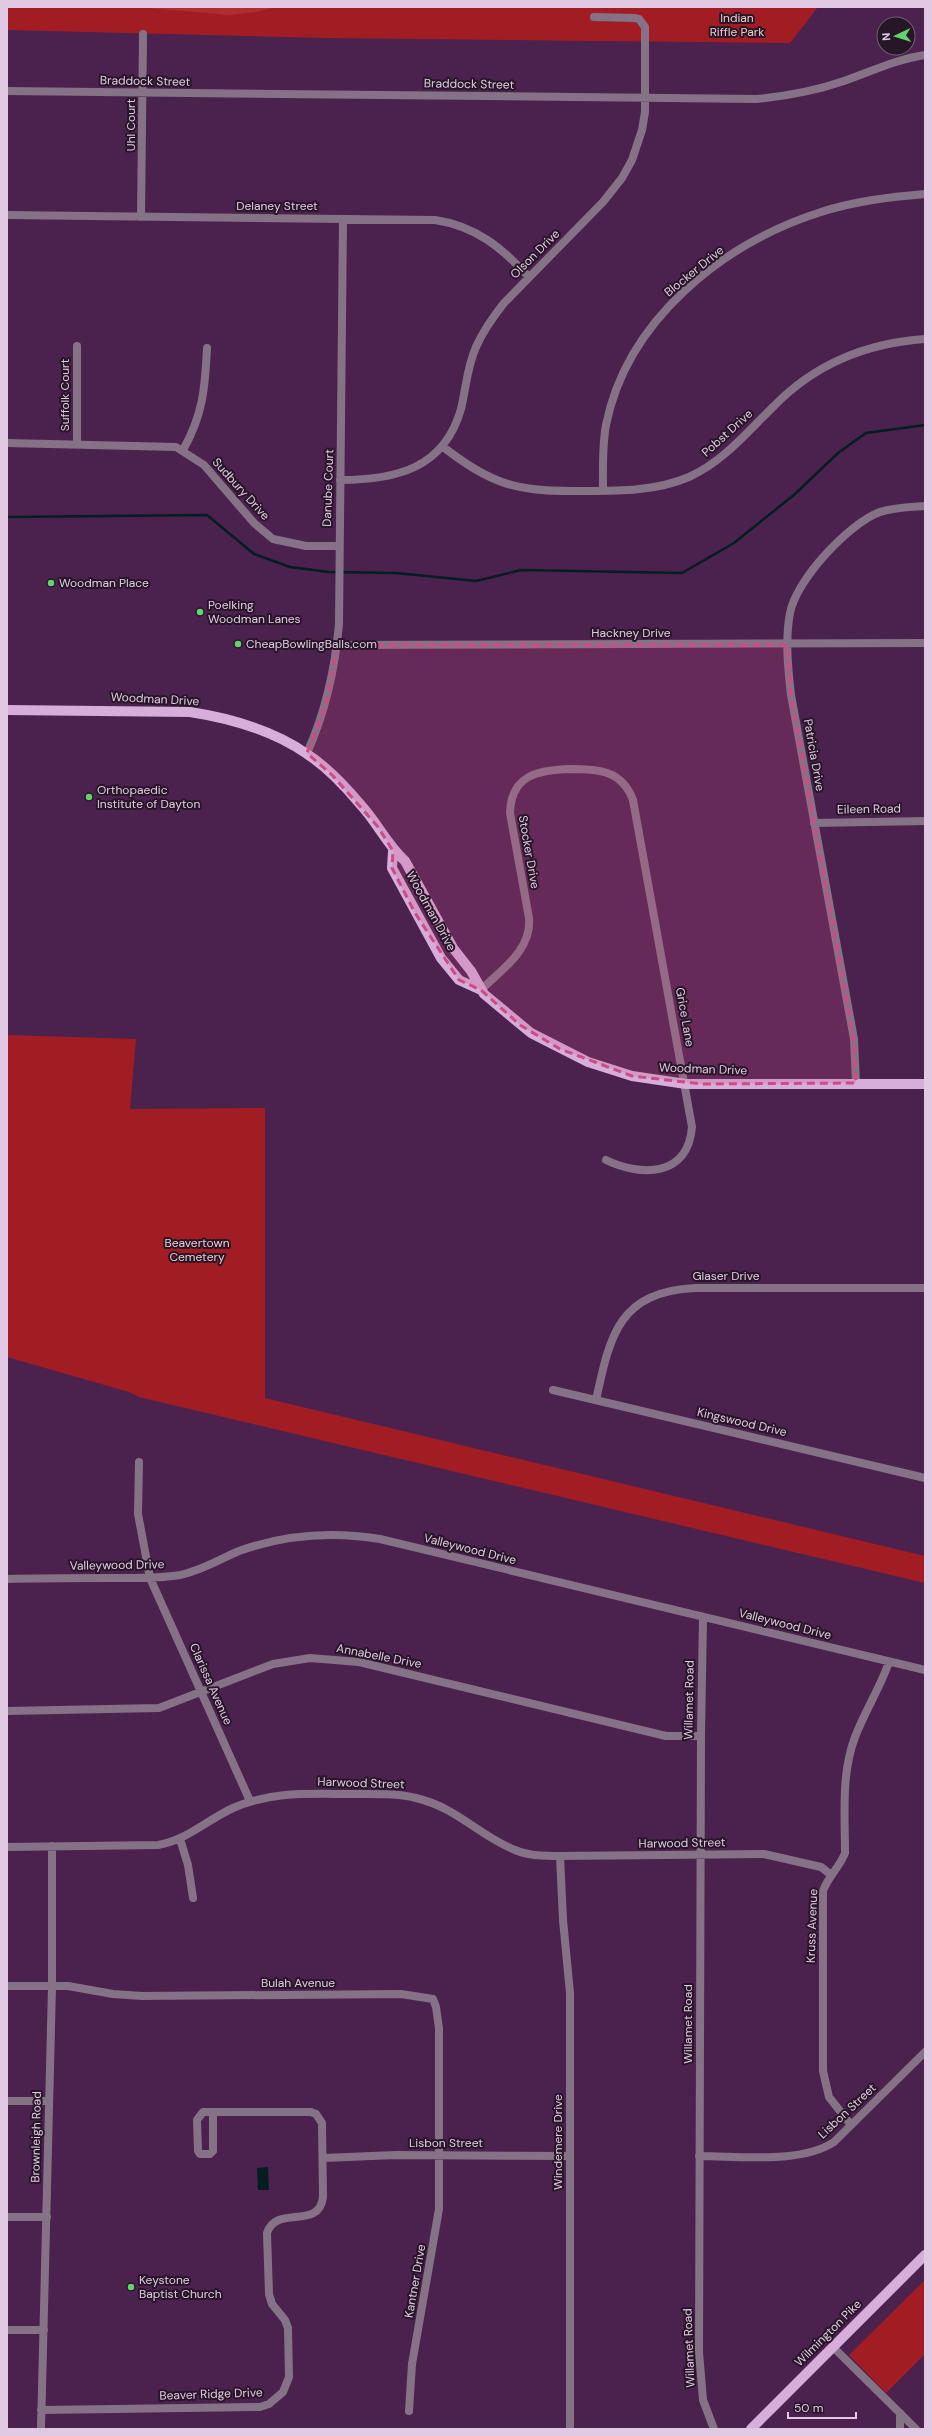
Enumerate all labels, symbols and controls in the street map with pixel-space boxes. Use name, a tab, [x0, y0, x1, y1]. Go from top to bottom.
park label: Indian Riffle Park	[710, 10, 764, 40]
north arrow	[876, 16, 916, 56]
text: N	[879, 32, 893, 41]
street label: Braddock Street	[100, 72, 191, 90]
street label: Braddock Street	[424, 75, 515, 93]
street label: Uhl Court	[123, 99, 139, 151]
street label: Delaney Street	[236, 198, 318, 214]
street label: Olson Drive	[507, 226, 563, 282]
street label: Blocker Drive	[661, 242, 727, 300]
street label: Suffolk Court	[57, 358, 73, 431]
street label: Pobst Drive	[698, 406, 756, 460]
street label: Danube Court	[319, 449, 337, 527]
street label: Sudbury Drive	[209, 454, 273, 524]
place label: Woodman Place	[59, 575, 149, 591]
marker: Woodman Place	[46, 578, 56, 588]
place label: Poelking Woodman Lanes	[208, 597, 301, 627]
marker: Poelking Woodman Lanes	[195, 607, 205, 617]
street label: Hackney Drive	[591, 625, 671, 641]
place label: CheapBowlingBalls.com	[246, 636, 377, 652]
marker: CheapBowlingBalls.com	[233, 639, 243, 649]
street label: Woodman Drive	[110, 689, 200, 709]
street label: Patricia Drive	[800, 718, 828, 792]
place label: Orthopaedic Institute of Dayton	[97, 782, 200, 812]
marker: Orthopaedic Institute of Dayton	[84, 792, 94, 802]
street label: Eileen Road	[837, 800, 901, 818]
street label: Stocker Drive	[515, 814, 543, 890]
street label: Woodman Drive	[403, 868, 460, 954]
street label: Grice Lane	[672, 986, 698, 1048]
street label: Woodman Drive	[659, 1059, 748, 1079]
park label: Beavertown Cemetery	[164, 1235, 230, 1265]
street label: Glaser Drive	[692, 1268, 760, 1284]
street label: Kingswood Drive	[696, 1404, 789, 1440]
street label: Valleywood Drive	[422, 1530, 518, 1568]
street label: Valleywood Drive	[69, 1556, 165, 1574]
street label: Valleywood Drive	[737, 1605, 833, 1643]
street label: Annabelle Drive	[335, 1640, 423, 1672]
street label: Clarissa Avenue	[186, 1641, 236, 1727]
street label: Willamet Road	[680, 1660, 698, 1740]
street label: Harwood Street	[317, 1773, 405, 1793]
street label: Harwood Street	[638, 1834, 726, 1852]
street label: Kruss Avenue	[803, 1888, 821, 1963]
street label: Bulah Avenue	[261, 1975, 335, 1991]
street label: Willamet Road	[680, 1984, 696, 2064]
street label: Lisbon Street	[815, 2080, 880, 2142]
street label: Brownleigh Road	[27, 2091, 45, 2183]
street label: Windemere Drive	[550, 2094, 566, 2190]
street label: Lisbon Street	[409, 2135, 483, 2151]
street label: Kantner Drive	[401, 2243, 429, 2319]
place label: Keystone Baptist Church	[139, 2272, 222, 2302]
marker: Keystone Baptist Church	[126, 2282, 136, 2292]
street label: Wilmington Pike	[791, 2296, 865, 2370]
street label: Willamet Road	[680, 2308, 698, 2388]
street label: Beaver Ridge Drive	[159, 2384, 263, 2404]
scale bar	[788, 2394, 856, 2420]
text: 50 m	[794, 2400, 823, 2416]

